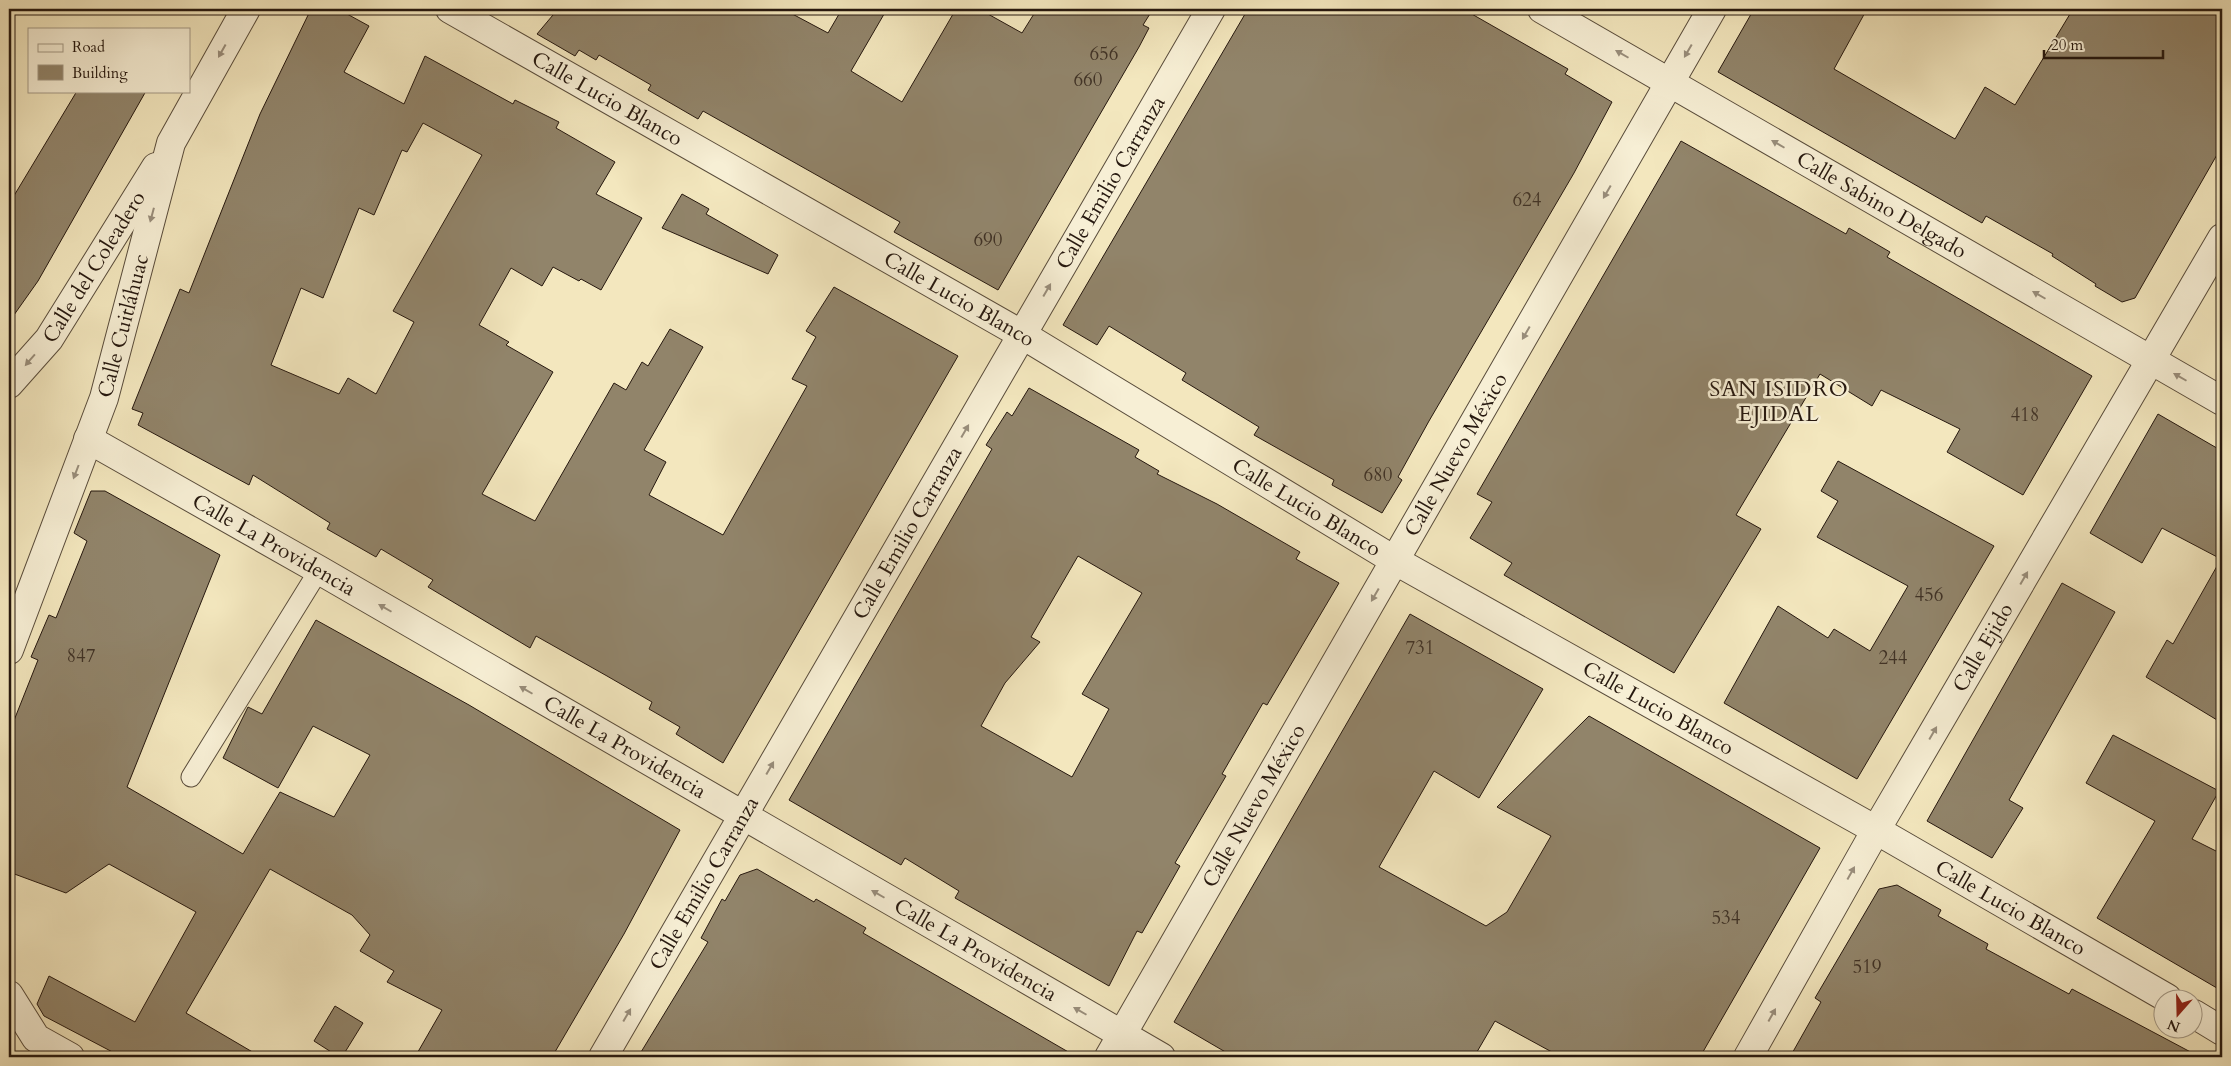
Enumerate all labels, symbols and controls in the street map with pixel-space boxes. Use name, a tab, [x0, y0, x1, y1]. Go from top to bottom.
legend	[28, 28, 190, 92]
scale bar	[2044, 28, 2162, 60]
text: 20 m	[2051, 35, 2083, 55]
text: Road	[72, 37, 105, 57]
house number: 656	[1089, 41, 1119, 67]
one-way arrow	[218, 44, 226, 59]
street label: Calle Lucio Blanco	[527, 44, 688, 153]
one-way arrow	[1684, 44, 1693, 58]
one-way arrow	[1614, 50, 1629, 58]
text: Building	[72, 63, 128, 83]
house number: 660	[1073, 67, 1103, 93]
street label: Calle Emilio Carranza	[1049, 91, 1172, 275]
one-way arrow	[1771, 139, 1784, 148]
street label: Calle Sabino Delgado	[1791, 144, 1972, 265]
one-way arrow	[1603, 184, 1611, 199]
street label: Calle del Coleadero	[36, 186, 152, 348]
house number: 624	[1512, 187, 1542, 213]
one-way arrow	[147, 208, 155, 223]
house number: 690	[973, 227, 1003, 253]
street label: Calle Lucio Blanco	[879, 244, 1040, 353]
street label: Calle Cuitláhuac	[90, 251, 156, 401]
one-way arrow	[1042, 284, 1051, 297]
one-way arrow	[2033, 291, 2046, 300]
one-way arrow	[1521, 326, 1530, 339]
one-way arrow	[25, 353, 36, 366]
street label: Calle Nuevo México	[1397, 368, 1514, 542]
one-way arrow	[2174, 372, 2187, 381]
district label: SAN ISIDRO EJIDAL	[1709, 374, 1849, 429]
house number: 418	[2010, 402, 2040, 428]
one-way arrow	[961, 424, 970, 437]
street label: Calle Emilio Carranza	[845, 441, 969, 625]
street label: Calle Lucio Blanco	[1227, 451, 1387, 563]
house number: 680	[1363, 462, 1393, 488]
one-way arrow	[72, 464, 79, 479]
street label: Calle La Providencia	[187, 487, 361, 603]
one-way arrow	[2020, 571, 2029, 584]
house number: 456	[1914, 582, 1944, 608]
one-way arrow	[1370, 588, 1379, 601]
street label: Calle Ejido	[1945, 598, 2020, 697]
one-way arrow	[379, 604, 392, 613]
house number: 731	[1405, 635, 1435, 661]
house number: 847	[66, 643, 96, 669]
house number: 244	[1878, 645, 1908, 671]
street label: Calle Lucio Blanco	[1577, 654, 1739, 762]
one-way arrow	[518, 686, 533, 694]
street label: Calle La Providencia	[538, 688, 712, 805]
street label: Calle Nuevo México	[1195, 719, 1312, 893]
one-way arrow	[1929, 725, 1937, 740]
one-way arrow	[766, 762, 775, 775]
street label: Calle Emilio Carranza	[642, 791, 766, 975]
street label: Calle Lucio Blanco	[1930, 853, 2091, 963]
one-way arrow	[1847, 867, 1856, 880]
one-way arrow	[872, 890, 885, 899]
street label: Calle La Providencia	[889, 891, 1062, 1008]
house number: 534	[1711, 905, 1741, 931]
house number: 519	[1852, 954, 1882, 980]
north arrow	[2154, 988, 2204, 1038]
one-way arrow	[1073, 1006, 1086, 1015]
one-way arrow	[1767, 1008, 1776, 1021]
one-way arrow	[623, 1009, 632, 1022]
text: N	[2165, 1015, 2183, 1037]

